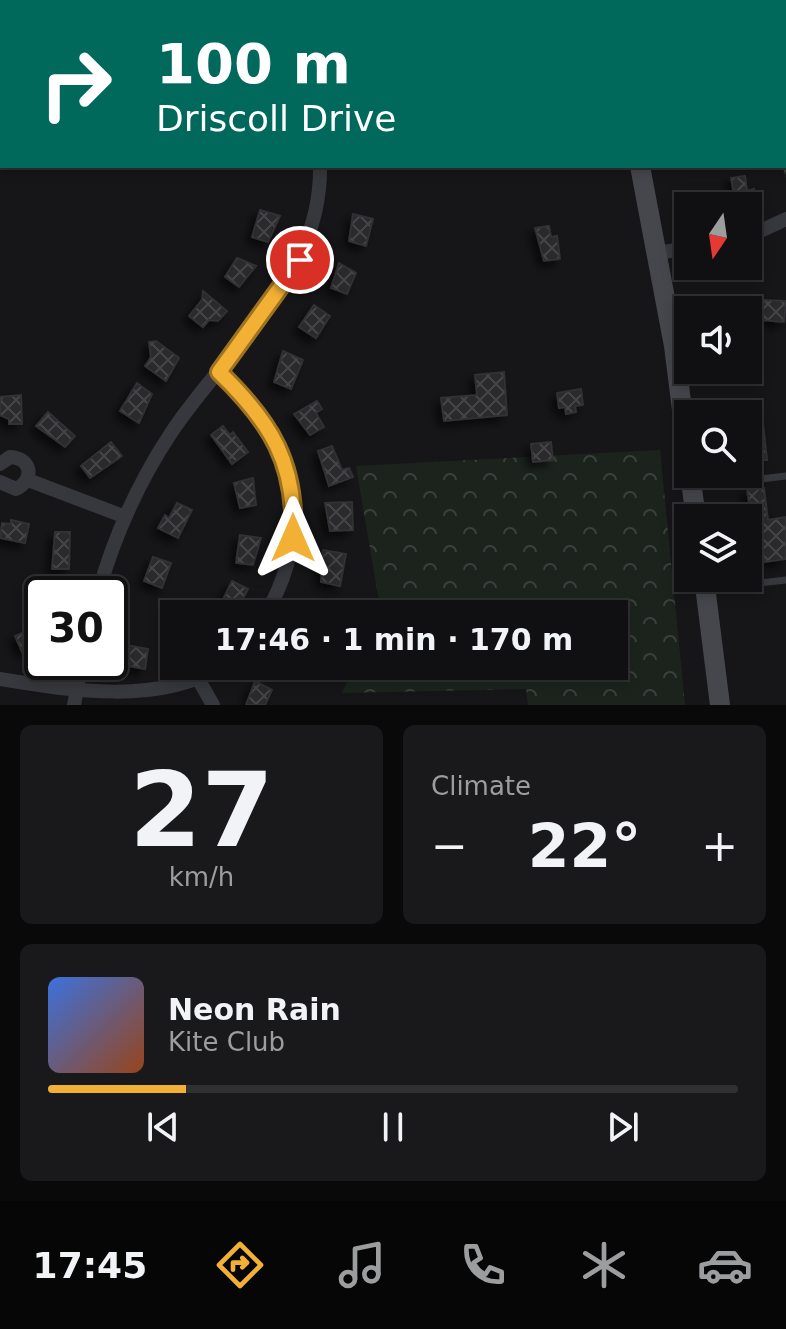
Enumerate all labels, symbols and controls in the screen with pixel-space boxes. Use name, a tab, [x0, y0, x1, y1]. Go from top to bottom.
text: 100 m	[156, 31, 351, 96]
icon: right	[24, 32, 128, 136]
text: Driscoll Drive	[156, 98, 397, 139]
north arrow	[674, 192, 762, 280]
map controls	[674, 192, 762, 592]
pin	[266, 226, 334, 294]
icon: arrive	[278, 238, 322, 282]
button: sound	[674, 296, 762, 384]
button: search	[674, 400, 762, 488]
position arrow	[251, 496, 335, 580]
button: layers	[674, 504, 762, 592]
speed limit sign: 30	[24, 576, 128, 680]
text: 17:46 · 1 min · 170 m	[215, 622, 573, 657]
text: 27	[129, 749, 274, 871]
text: Climate	[431, 771, 531, 801]
text: 22°	[528, 811, 641, 881]
text: −	[431, 820, 468, 871]
text: +	[701, 820, 738, 871]
text: km/h	[169, 862, 234, 892]
text: Neon Rain	[168, 992, 341, 1027]
text: Kite Club	[168, 1027, 285, 1057]
icon: previous	[141, 1105, 185, 1149]
icon: pause	[371, 1105, 415, 1149]
icon: next	[601, 1105, 645, 1149]
icon: directions	[212, 1237, 268, 1293]
icon: music	[334, 1237, 390, 1293]
icon: phone	[455, 1237, 511, 1293]
icon: climate	[576, 1237, 632, 1293]
icon: car	[697, 1237, 753, 1293]
text: 17:45	[33, 1245, 147, 1286]

